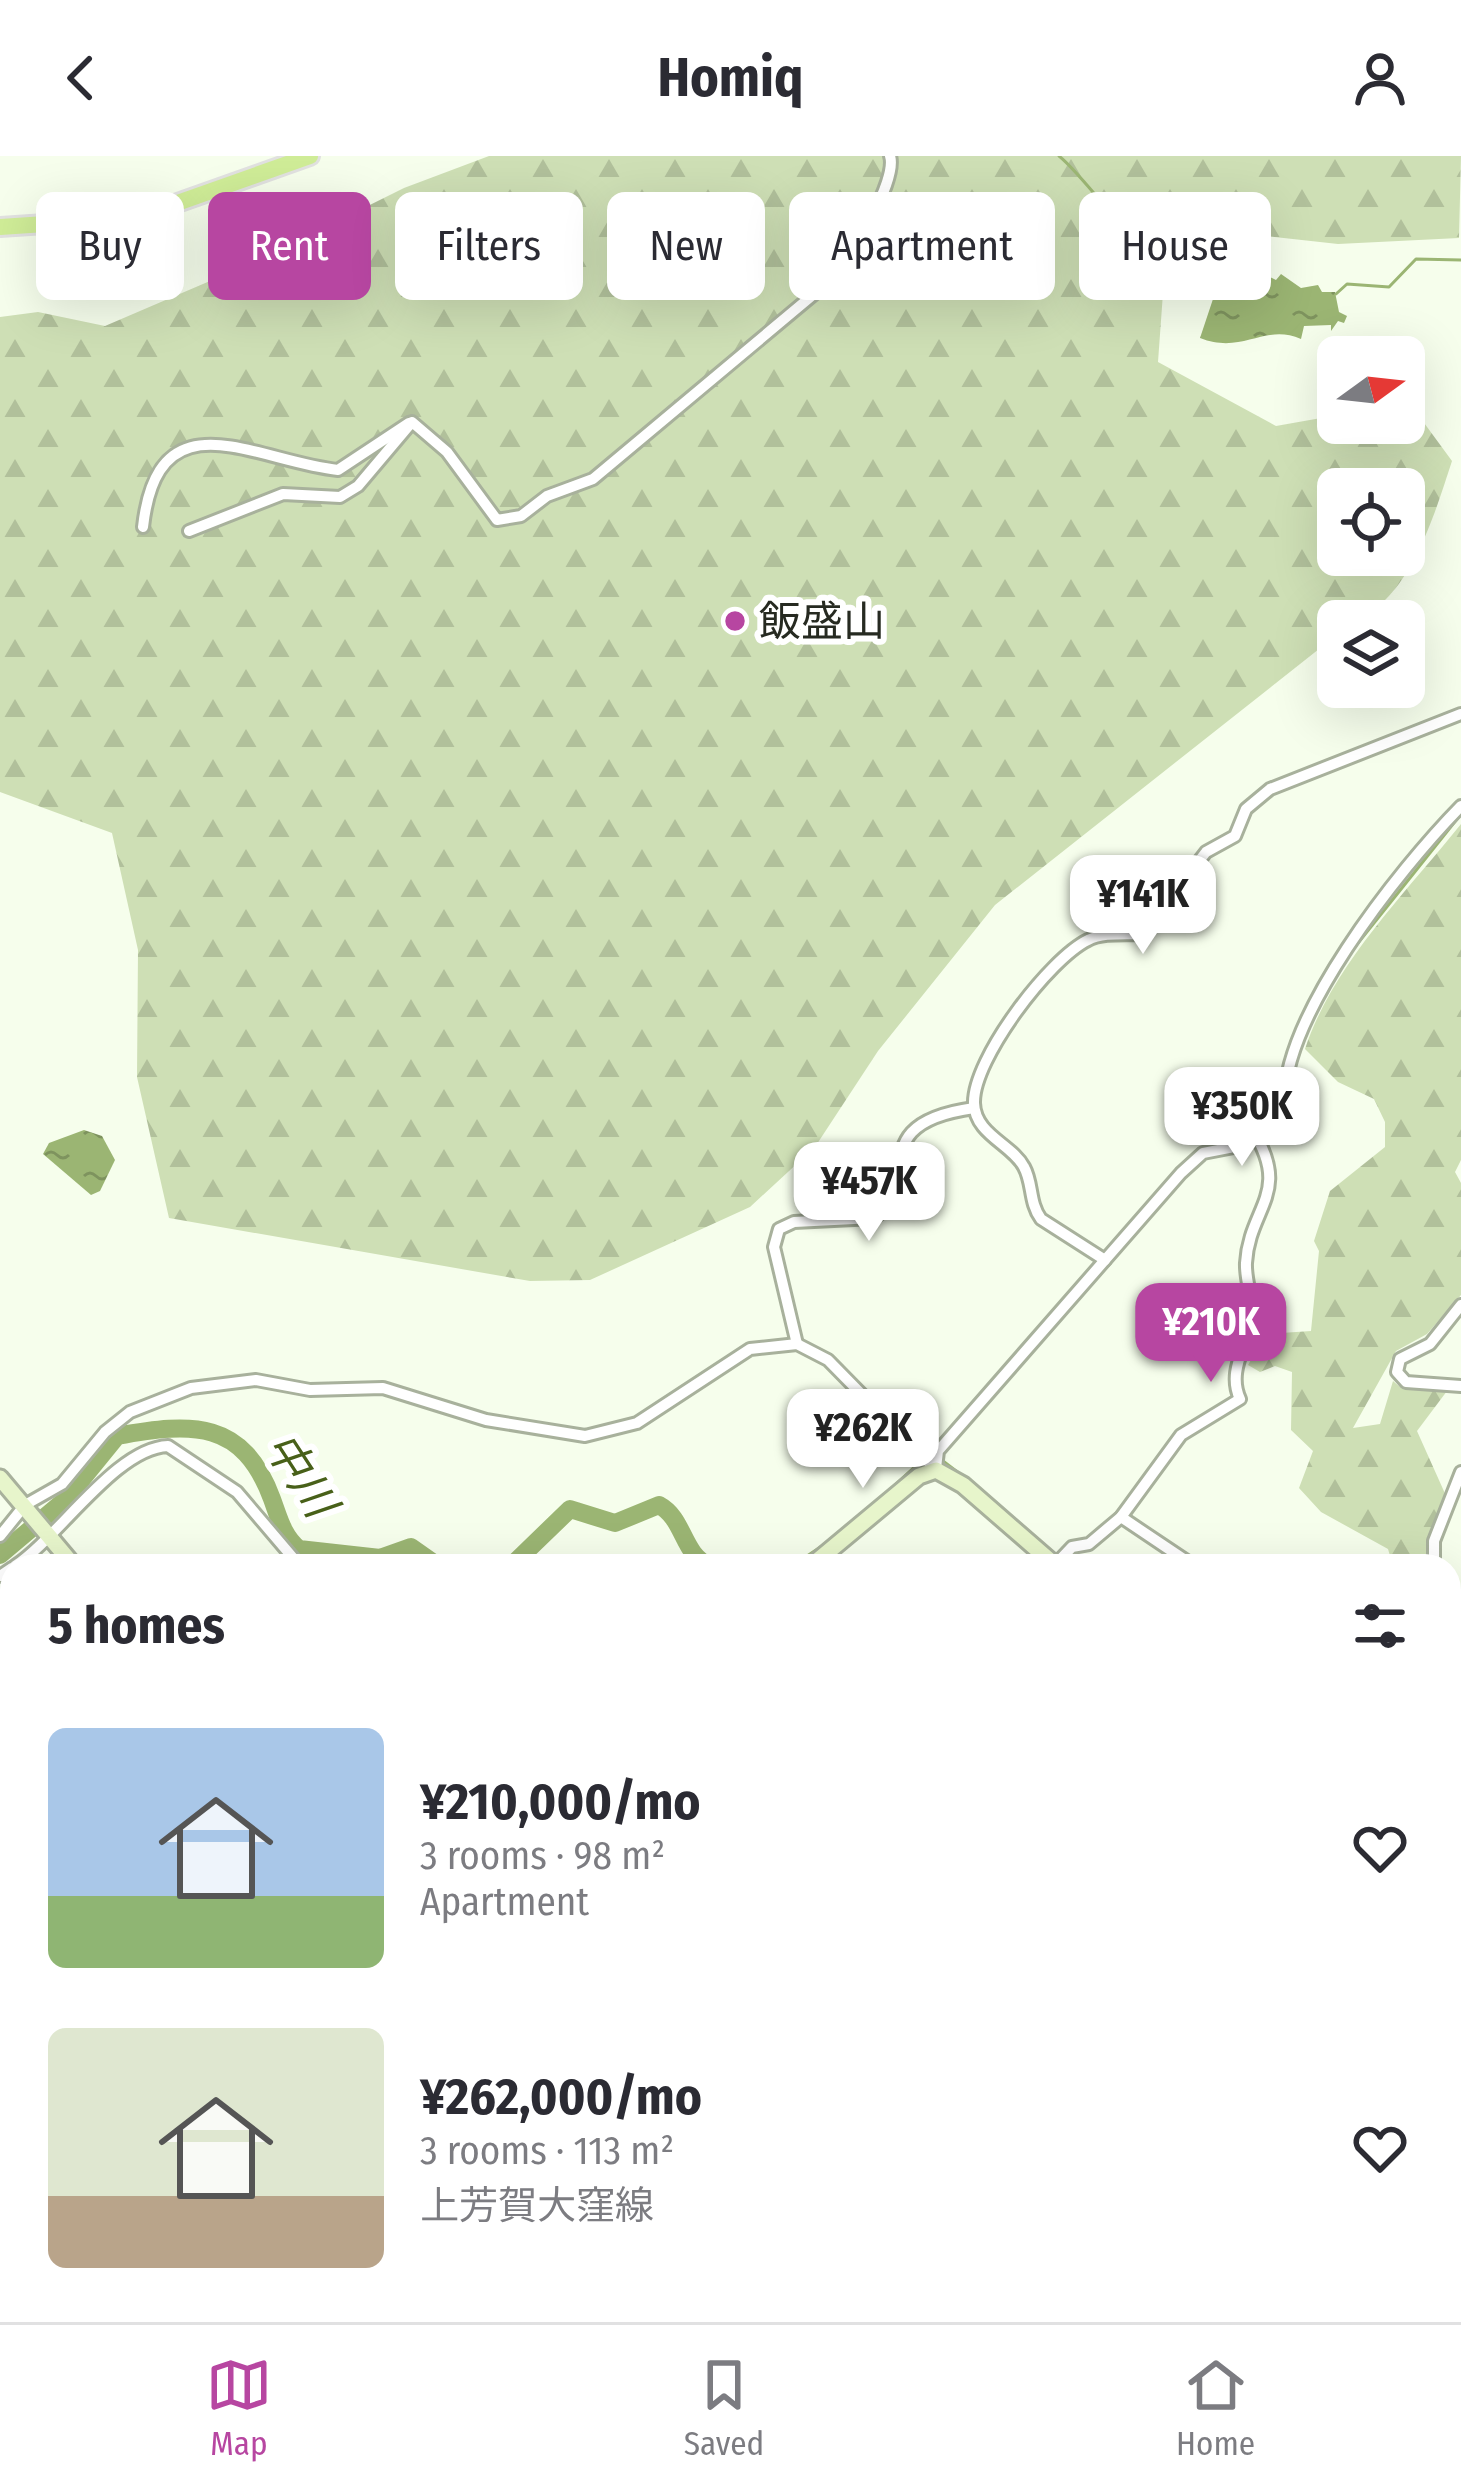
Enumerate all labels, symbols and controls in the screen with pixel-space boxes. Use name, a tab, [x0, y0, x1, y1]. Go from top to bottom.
icon: back	[48, 45, 114, 111]
icon: person	[1347, 45, 1413, 111]
text: Homiq	[658, 46, 803, 110]
chip: Buy	[36, 192, 184, 300]
chip: Rent	[208, 192, 371, 300]
chip: Filters	[395, 192, 583, 300]
chip: New	[607, 192, 765, 300]
chip: Apartment	[789, 192, 1055, 300]
chip: House	[1079, 192, 1271, 300]
north arrow	[1317, 336, 1425, 444]
map controls	[1317, 336, 1425, 708]
button: locate	[1317, 468, 1425, 576]
place label: 飯盛山	[759, 597, 885, 647]
button: layers	[1317, 600, 1425, 708]
marker: 飯盛山	[722, 608, 748, 634]
pin: ¥141K	[1059, 855, 1227, 957]
text: ¥141K	[1097, 871, 1189, 917]
pin: ¥350K	[1158, 1067, 1326, 1169]
text: ¥350K	[1191, 1083, 1293, 1129]
pin: ¥457K	[785, 1142, 953, 1244]
text: ¥457K	[821, 1158, 917, 1204]
pin: ¥210K	[1127, 1283, 1295, 1385]
text: ¥210K	[1162, 1299, 1260, 1345]
pin: ¥262K	[779, 1389, 947, 1491]
text: ¥262K	[814, 1405, 912, 1451]
water label: 中川	[253, 1422, 349, 1530]
icon: filters	[1347, 1593, 1413, 1659]
text: 5 homes	[48, 1595, 225, 1657]
text: ¥210,000/mo	[420, 1771, 701, 1833]
icon: home	[144, 1776, 288, 1920]
icon: heart	[1347, 1815, 1413, 1881]
text: 3 rooms · 98 m²	[420, 1833, 665, 1879]
text: Apartment	[420, 1879, 589, 1925]
text: ¥262,000/mo	[420, 2066, 702, 2128]
icon: home	[144, 2076, 288, 2220]
icon: heart	[1347, 2115, 1413, 2181]
text: 3 rooms · 113 m²	[420, 2128, 674, 2174]
text: 上芳賀大窪線	[420, 2183, 654, 2229]
tab: Map	[206, 2352, 272, 2464]
tab: Saved	[684, 2352, 764, 2464]
tab: Home	[1176, 2352, 1255, 2464]

